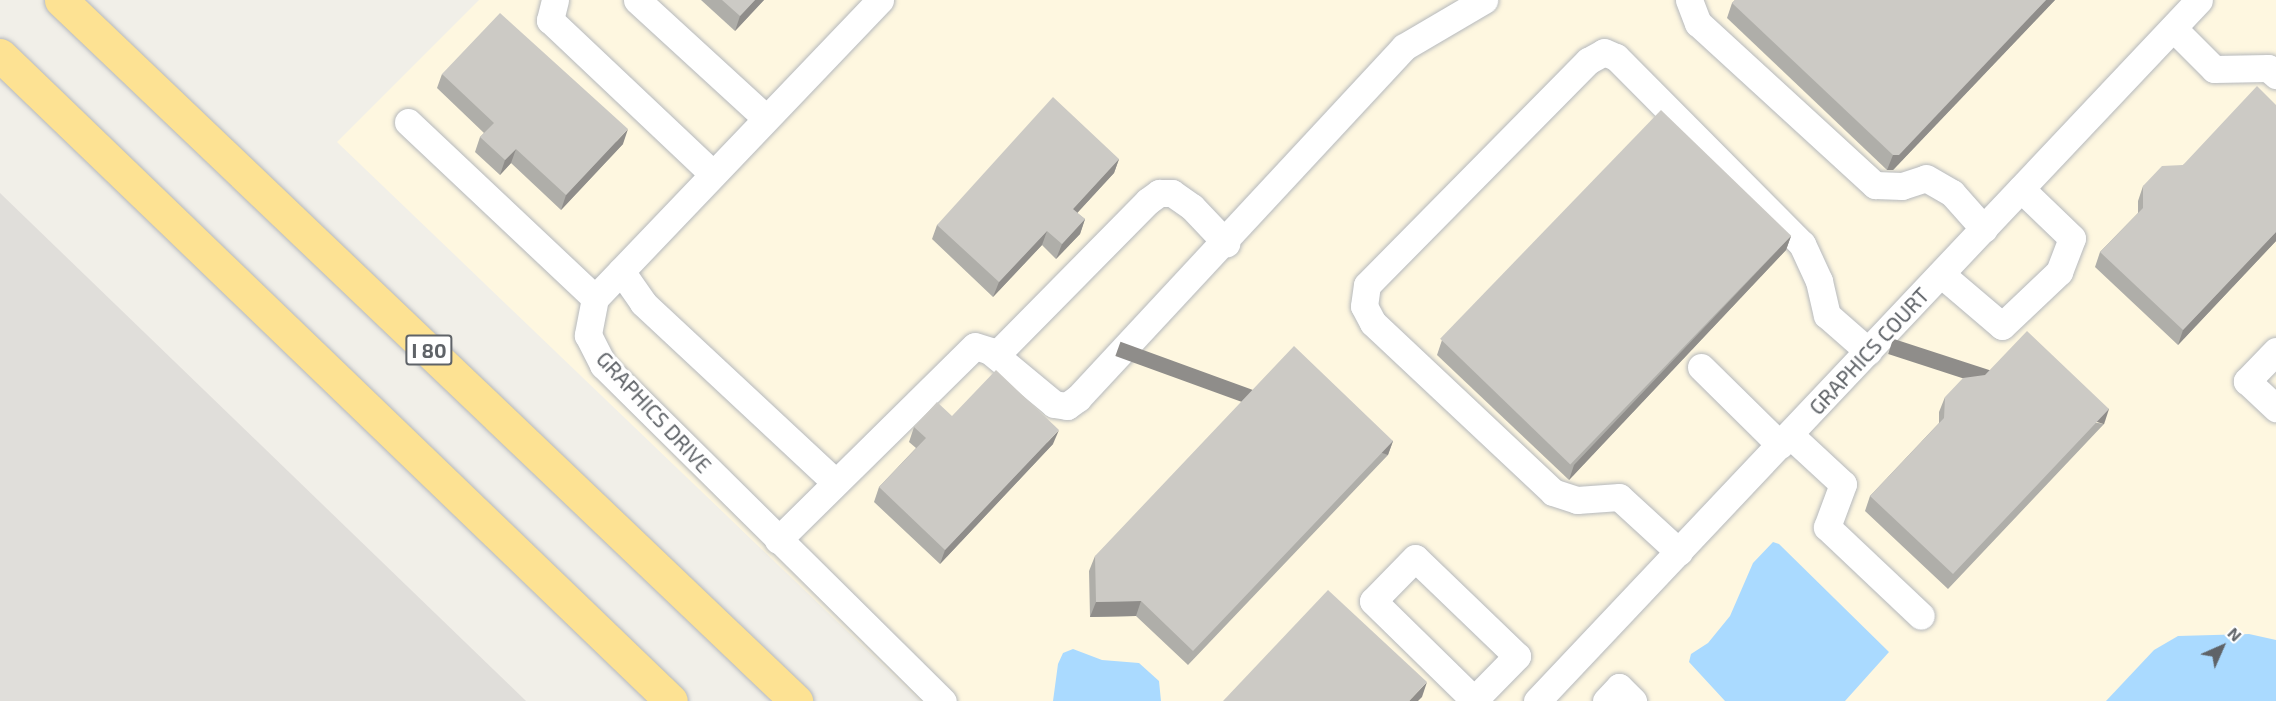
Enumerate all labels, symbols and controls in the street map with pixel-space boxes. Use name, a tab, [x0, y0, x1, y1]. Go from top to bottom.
street label: GRAPHICS COURT	[1804, 282, 1934, 420]
road number: I 80	[405, 333, 453, 367]
street label: GRAPHICS DRIVE	[591, 346, 717, 478]
north arrow	[2192, 617, 2252, 677]
text: N	[2224, 623, 2246, 645]

